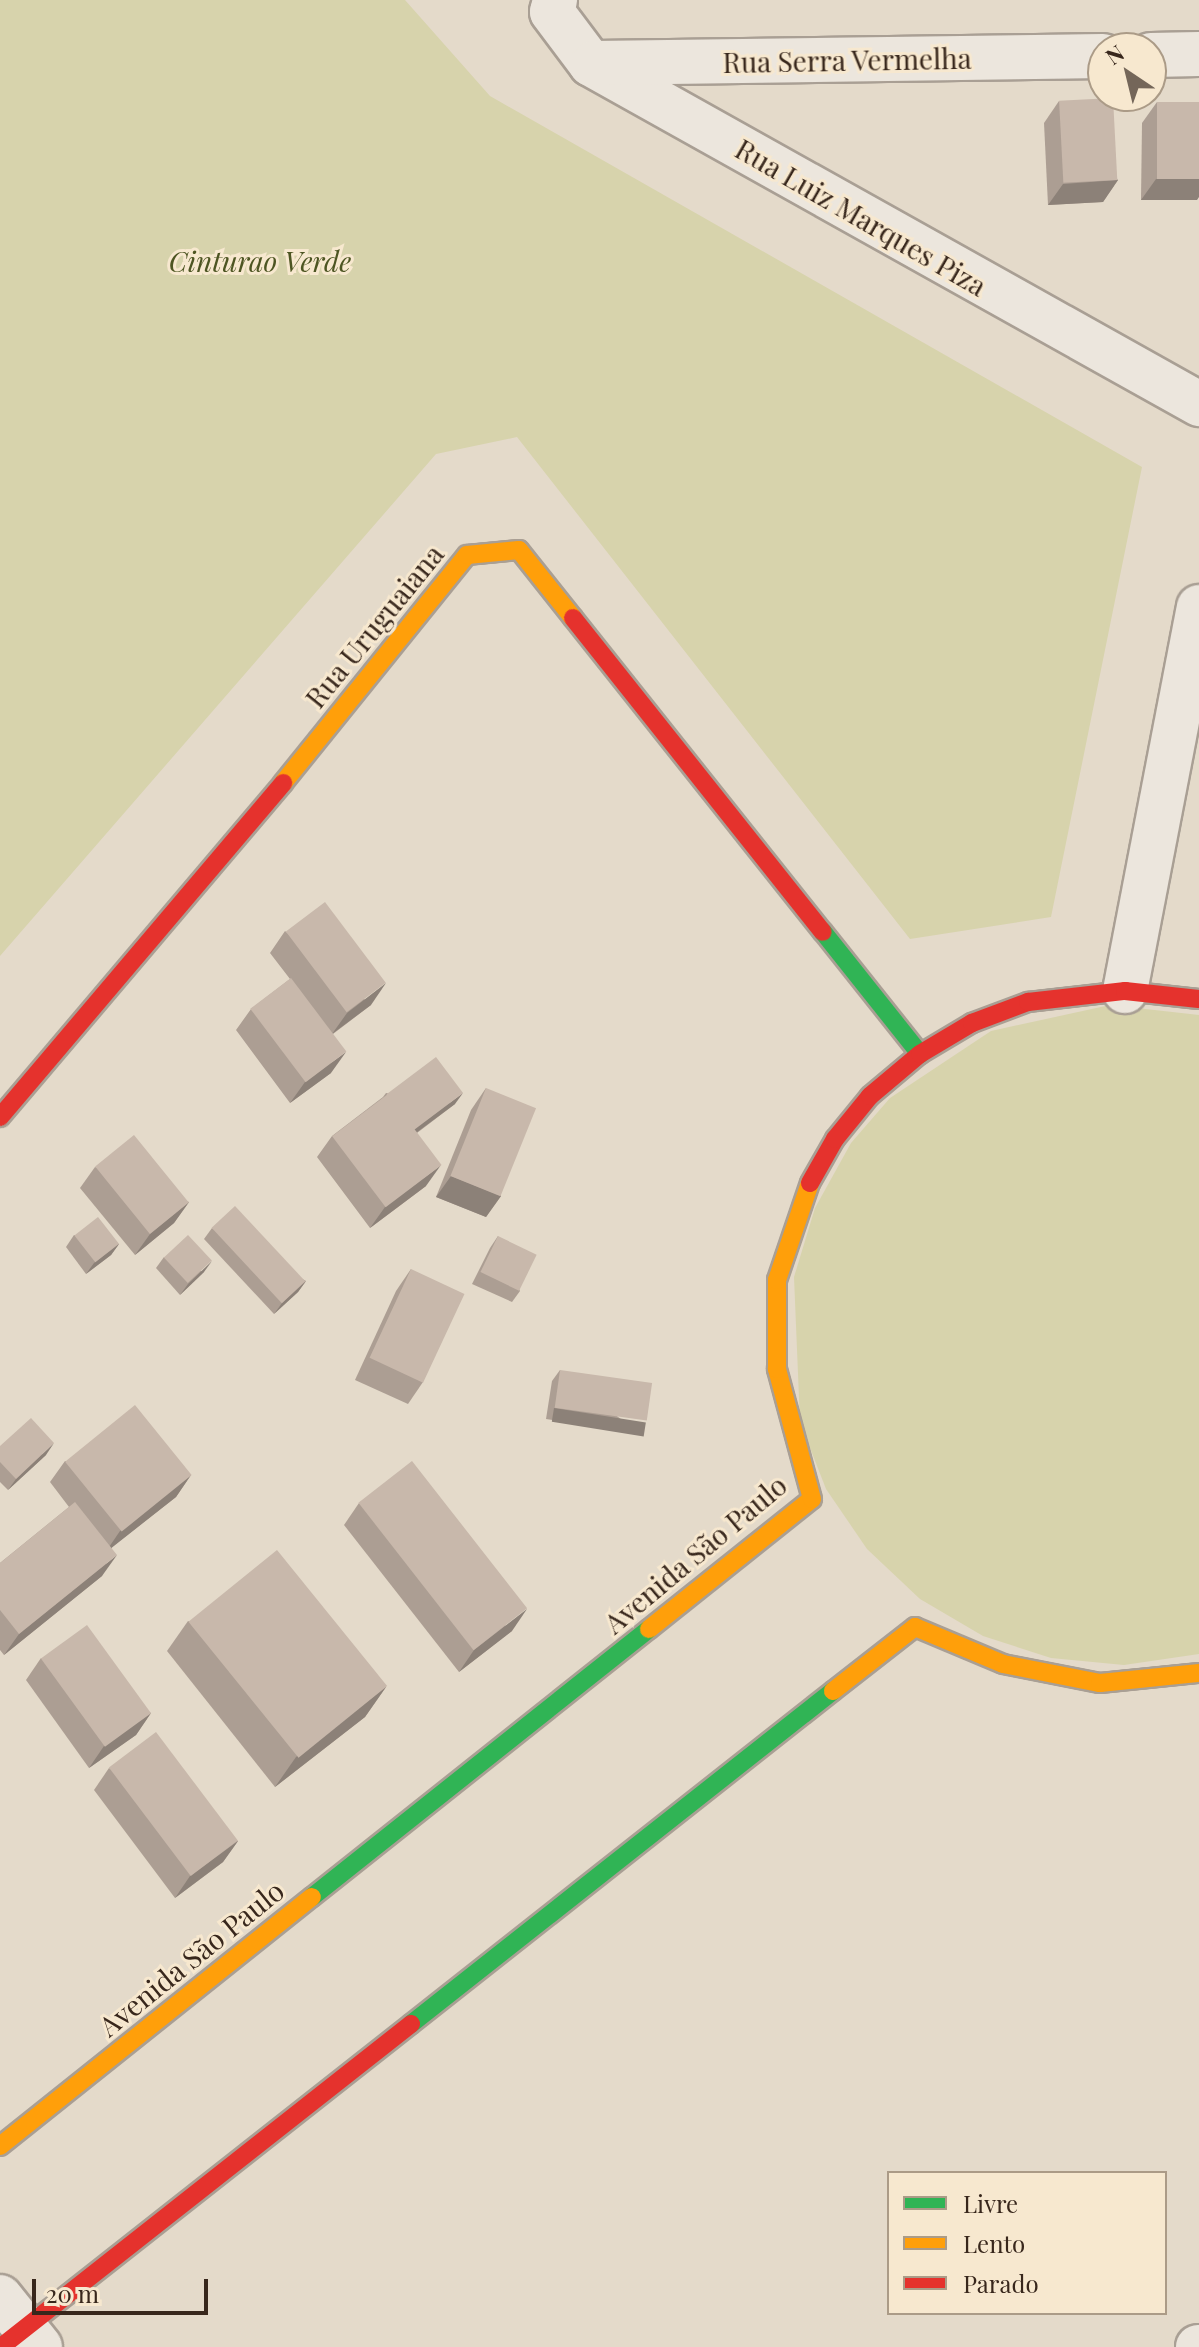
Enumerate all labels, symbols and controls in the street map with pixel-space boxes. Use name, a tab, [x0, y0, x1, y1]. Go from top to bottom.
north arrow	[1087, 32, 1167, 112]
text: N	[1099, 37, 1129, 71]
street label: Rua Serra Vermelha	[721, 41, 973, 79]
street label: Rua Luiz Marques Piza	[730, 131, 992, 303]
park label: Cinturao Verde	[169, 244, 351, 278]
street label: Rua Uruguaiana	[298, 538, 450, 714]
street label: Avenida São Paulo	[597, 1468, 793, 1640]
street label: Avenida São Paulo	[92, 1873, 290, 2043]
legend	[887, 2171, 1167, 2315]
text: Livre	[963, 2187, 1018, 2219]
text: Lento	[963, 2227, 1025, 2259]
scale bar	[36, 2263, 212, 2313]
text: Parado	[963, 2267, 1039, 2299]
text: 20 m	[46, 2277, 99, 2309]

